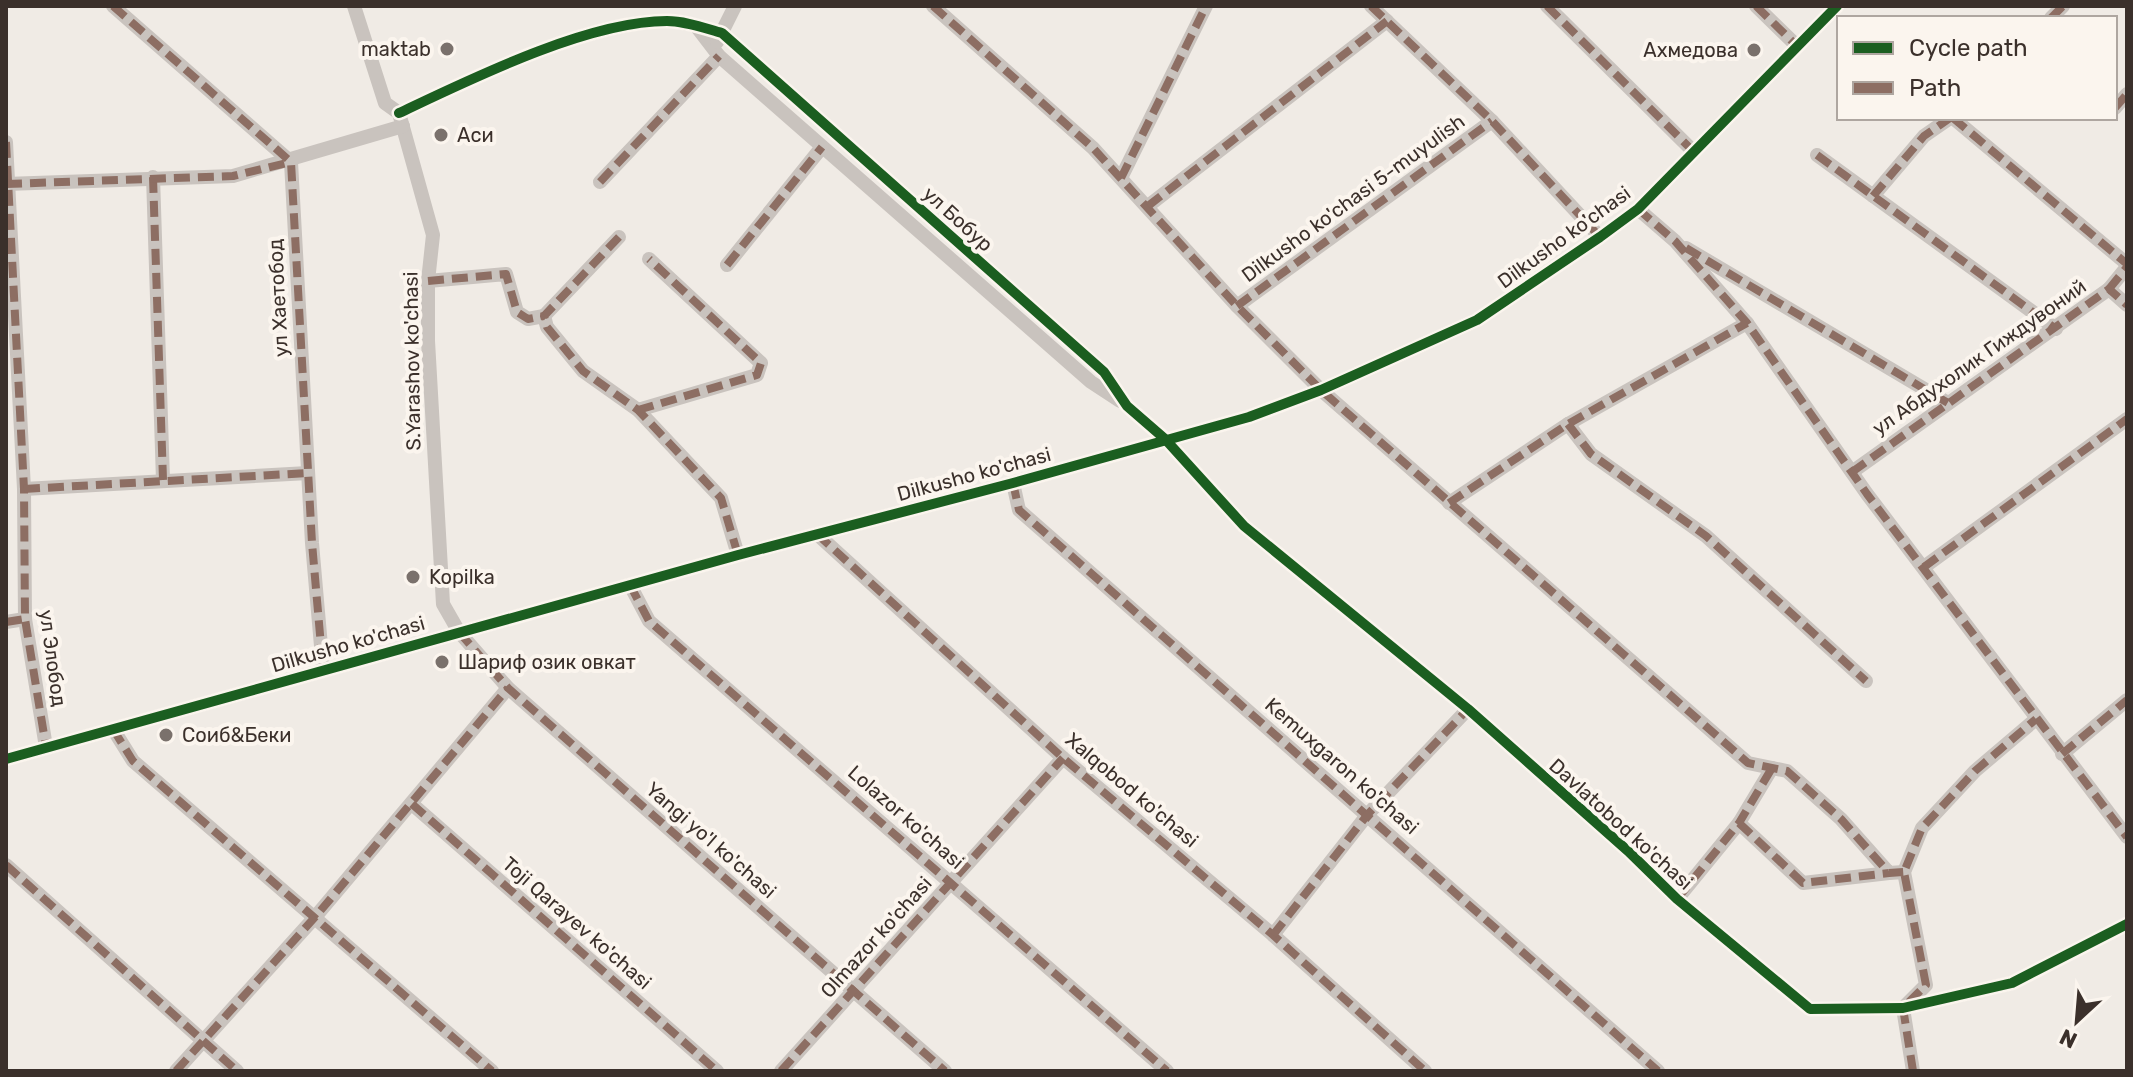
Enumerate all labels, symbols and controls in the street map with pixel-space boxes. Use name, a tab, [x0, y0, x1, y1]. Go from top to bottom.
legend	[1837, 16, 2117, 120]
text: Cycle path	[1909, 34, 2028, 62]
place label: maktab	[361, 37, 431, 61]
place label: Ахмедова	[1643, 38, 1738, 62]
marker: maktab	[438, 40, 456, 58]
marker: Ахмедова	[1745, 41, 1763, 59]
text: Path	[1909, 74, 1961, 102]
street label: Dilkusho ko'chasi 5-muyulish	[1237, 109, 1469, 287]
place label: Аси	[457, 123, 494, 147]
marker: Аси	[432, 126, 450, 144]
street label: ул Бобур	[918, 181, 998, 257]
street label: Dilkusho ko'chasi	[1493, 181, 1635, 293]
street label: ул Хаетобод	[263, 238, 293, 358]
street label: S.Yarashov ko'chasi	[398, 271, 426, 451]
street label: ул Абдухолик Гиждувоний	[1868, 274, 2090, 440]
street label: Dilkusho ko'chasi	[894, 442, 1054, 506]
place label: Kopilka	[429, 565, 495, 589]
marker: Kopilka	[404, 568, 422, 586]
street label: ул Элобод	[34, 608, 72, 708]
street label: Dilkusho ko'chasi	[269, 611, 427, 677]
place label: Шариф озик овкат	[458, 650, 636, 674]
marker: Шариф озик овкат	[433, 653, 451, 671]
street label: Kemuxgaron ko'chasi	[1260, 693, 1424, 839]
place label: Соиб&Беки	[182, 723, 291, 747]
marker: Соиб&Беки	[157, 726, 175, 744]
street label: Xalqobod ko'chasi	[1061, 727, 1203, 853]
street label: Davlatobod ko'chasi	[1544, 753, 1698, 895]
street label: Lolazor ko'chasi	[843, 760, 969, 874]
street label: Yangi yo'l ko'chasi	[641, 777, 781, 903]
street label: Toji Qarayev ko'chasi	[498, 852, 656, 994]
street label: Olmazor ko'chasi	[815, 872, 937, 1002]
north arrow	[2037, 981, 2117, 1061]
text: N	[2055, 1023, 2081, 1054]

